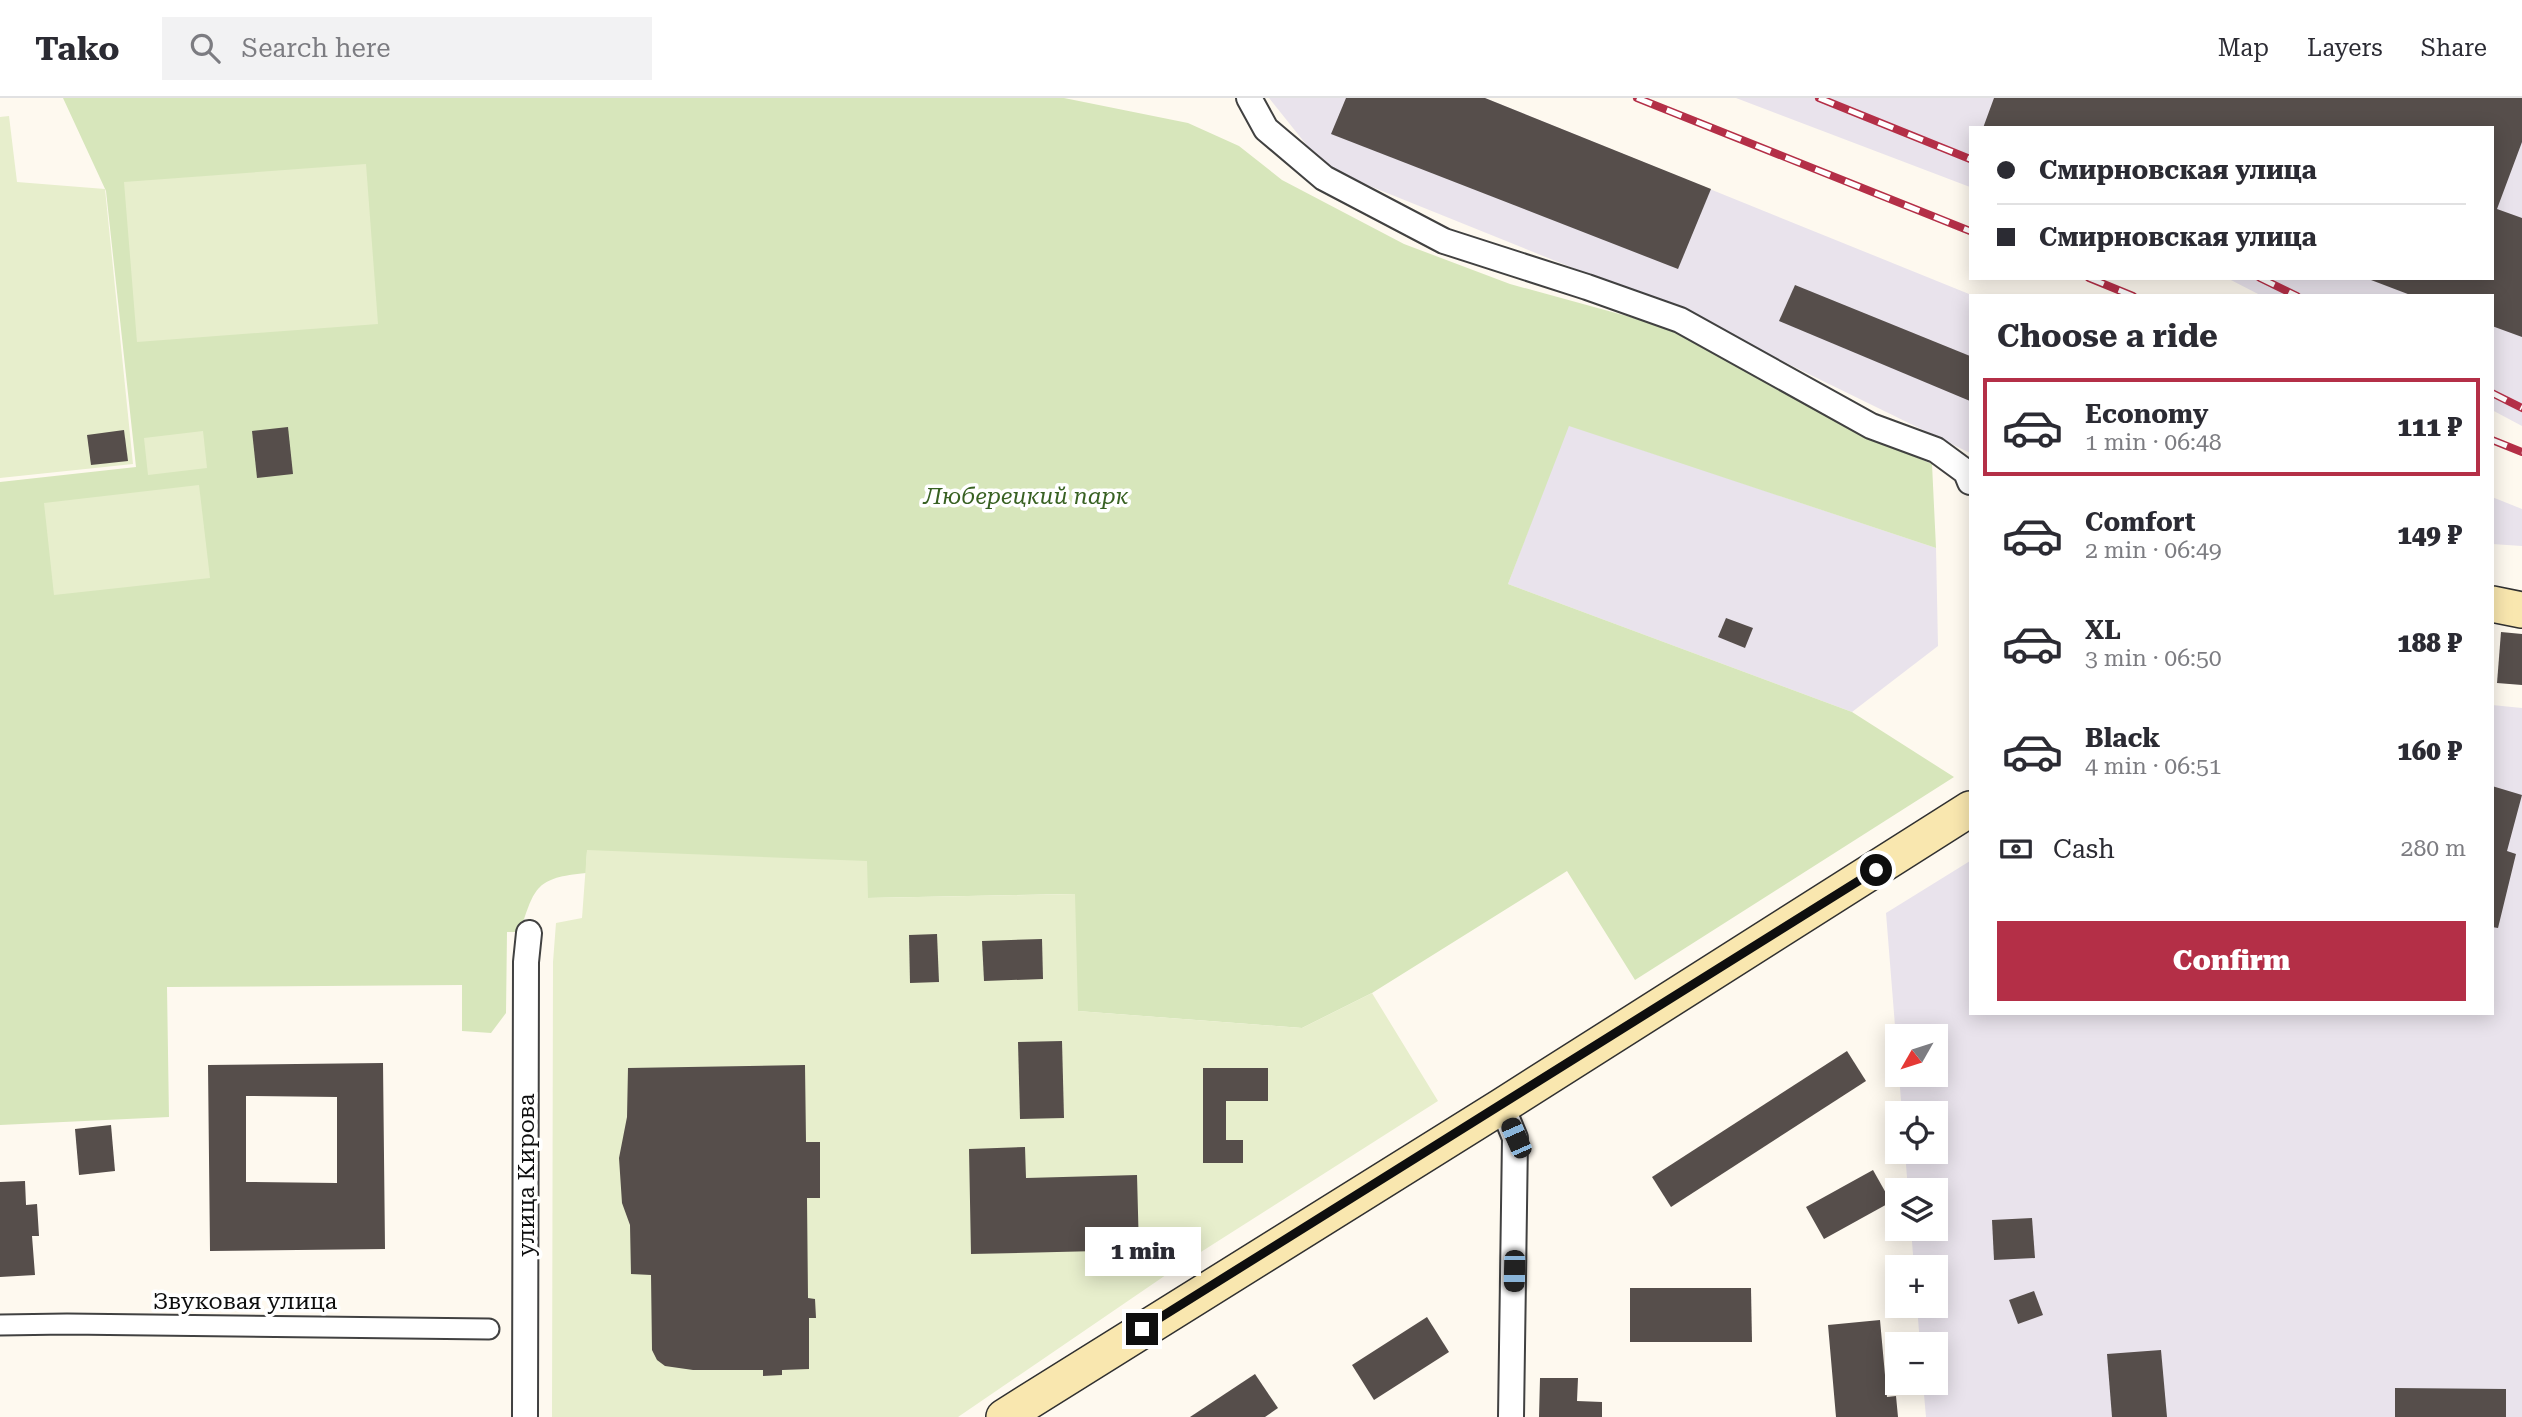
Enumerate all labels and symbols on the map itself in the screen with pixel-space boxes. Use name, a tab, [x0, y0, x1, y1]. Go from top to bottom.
park label: Люберецкий парк	[922, 483, 1129, 510]
route start	[1860, 854, 1892, 886]
north arrow	[1885, 1024, 1948, 1087]
street label: улица Кирова	[513, 1093, 540, 1256]
car	[1498, 1115, 1535, 1161]
callout: 1 min	[1084, 1228, 1200, 1276]
car	[1504, 1250, 1525, 1292]
street label: Звуковая улица	[153, 1288, 338, 1315]
route end	[1126, 1313, 1158, 1345]

